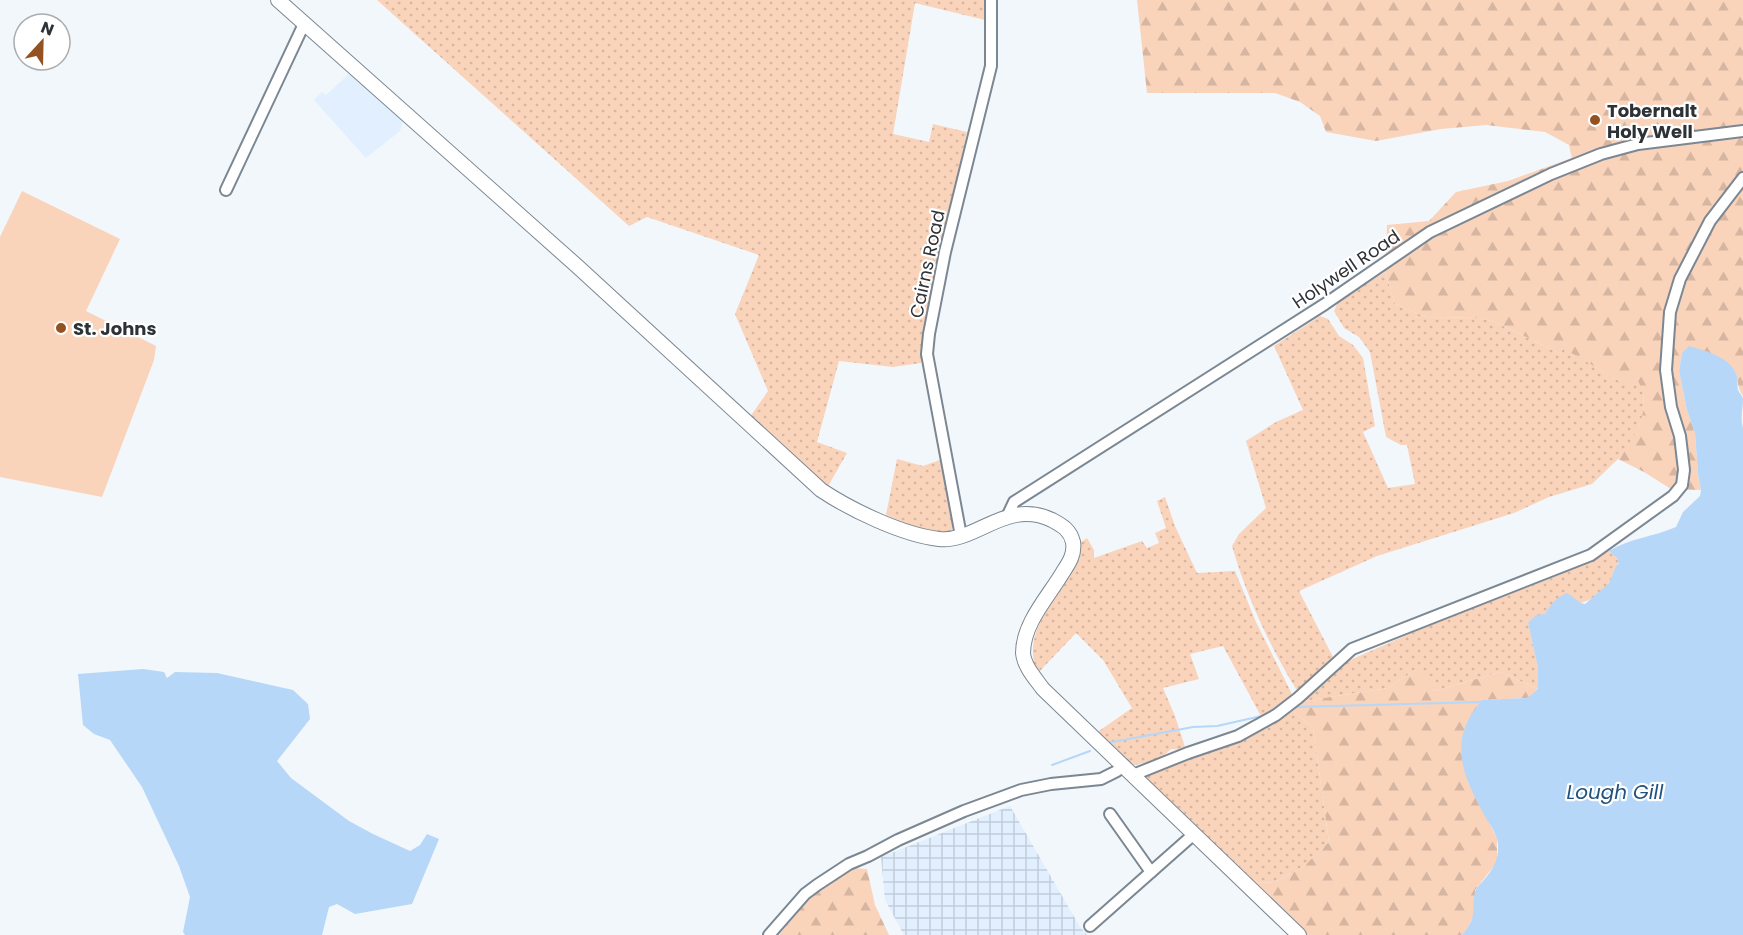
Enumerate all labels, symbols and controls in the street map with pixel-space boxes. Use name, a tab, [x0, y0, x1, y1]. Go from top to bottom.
north arrow	[12, 12, 72, 72]
text: N	[38, 16, 57, 41]
place label: Tobernalt Holy Well	[1607, 98, 1697, 144]
marker: Tobernalt Holy Well	[1588, 113, 1602, 127]
street label: Cairns Road	[903, 208, 951, 320]
street label: Holywell Road	[1287, 224, 1405, 314]
place label: St. Johns	[73, 316, 156, 341]
marker: St. Johns	[54, 321, 68, 335]
water label: Lough Gill	[1567, 778, 1663, 806]

